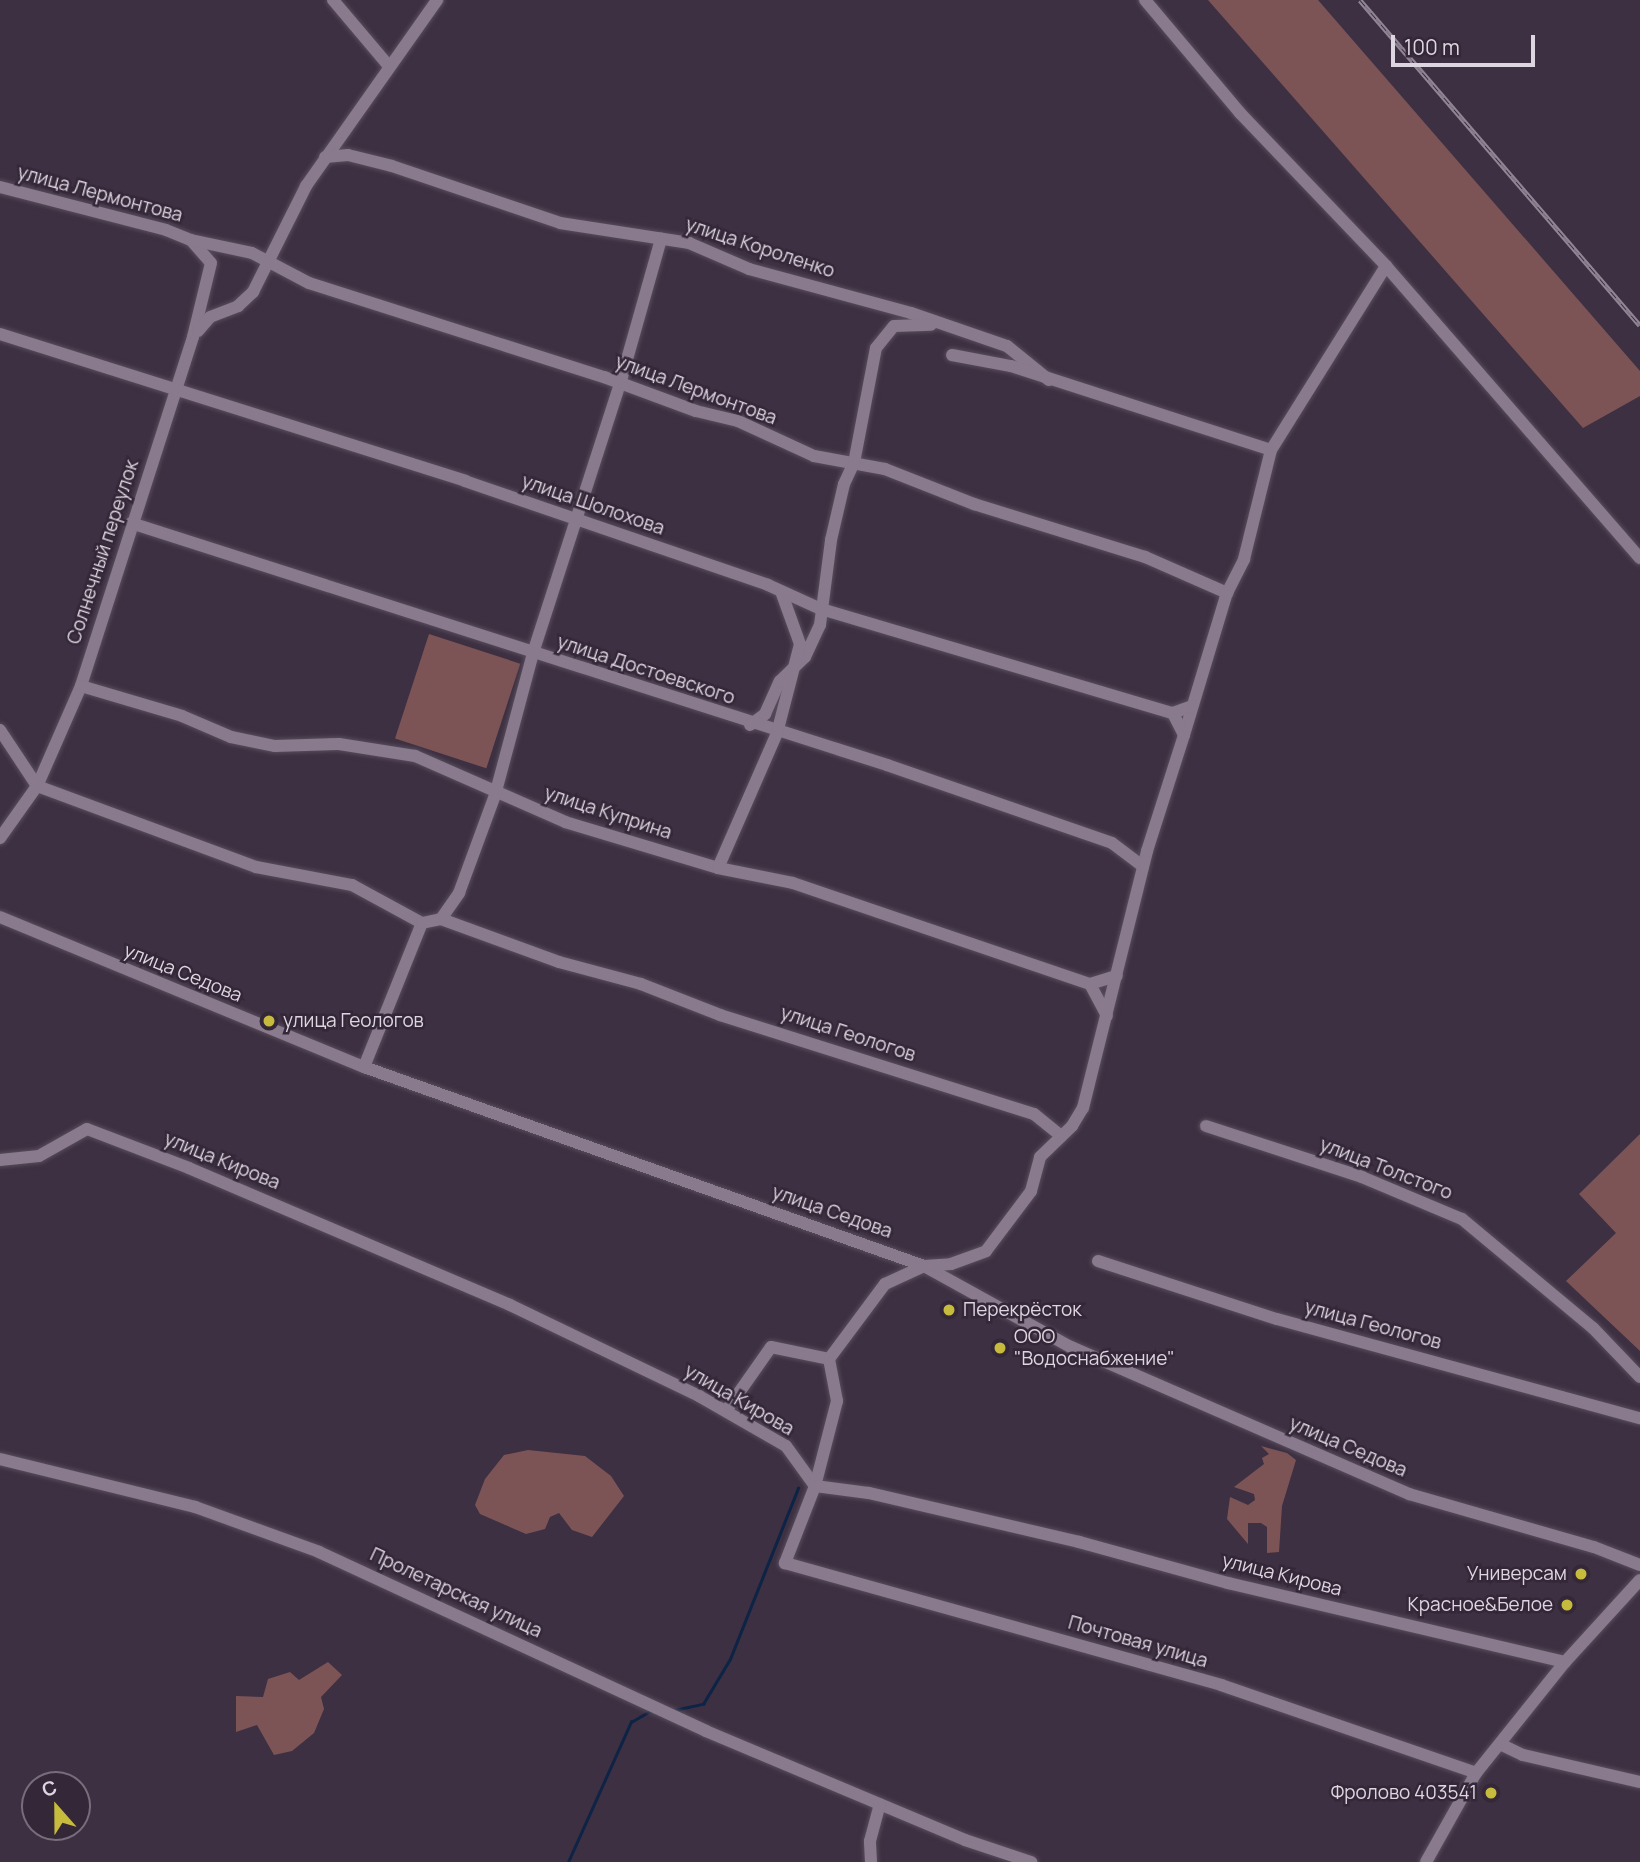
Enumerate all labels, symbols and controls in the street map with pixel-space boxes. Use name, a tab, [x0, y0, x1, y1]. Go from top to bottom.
scale bar	[1395, 21, 1538, 65]
text: 100 m	[1404, 33, 1460, 61]
street label: улица Лермонтова	[15, 161, 185, 227]
street label: улица Короленко	[683, 213, 837, 283]
street label: улица Лермонтова	[612, 350, 780, 430]
street label: Солнечный переулок	[62, 457, 144, 647]
street label: улица Шолохова	[519, 470, 667, 540]
street label: улица Достоевского	[554, 630, 738, 710]
street label: улица Куприна	[541, 782, 675, 844]
street label: улица Седова	[121, 939, 245, 1007]
street label: улица Геологов	[778, 1001, 918, 1067]
place label: улица Геологов	[283, 1010, 424, 1032]
marker: улица Геологов	[261, 1013, 277, 1029]
street label: улица Кирова	[161, 1127, 283, 1195]
street label: улица Толстого	[1316, 1133, 1456, 1205]
street label: улица Седова	[769, 1181, 895, 1243]
street label: улица Геологов	[1302, 1296, 1444, 1354]
place label: Перекрёсток	[963, 1299, 1082, 1321]
marker: Перекрёсток	[941, 1302, 957, 1318]
place label: ООО "Водоснабжение"	[1014, 1326, 1175, 1370]
marker: ООО "Водоснабжение"	[992, 1340, 1008, 1356]
street label: улица Кирова	[680, 1359, 798, 1441]
street label: улица Седова	[1286, 1412, 1410, 1482]
street label: Пролетарская улица	[366, 1543, 546, 1643]
street label: улица Кирова	[1220, 1549, 1344, 1601]
place label: Универсам	[1467, 1563, 1567, 1585]
marker: Универсам	[1573, 1566, 1589, 1582]
place label: Красное&Белое	[1408, 1594, 1553, 1616]
marker: Красное&Белое	[1559, 1597, 1575, 1613]
street label: Почтовая улица	[1066, 1611, 1210, 1673]
north arrow	[21, 1771, 91, 1841]
text: С	[38, 1774, 60, 1803]
place label: Фролово 403541	[1331, 1782, 1477, 1804]
marker: Фролово 403541	[1483, 1785, 1499, 1801]

